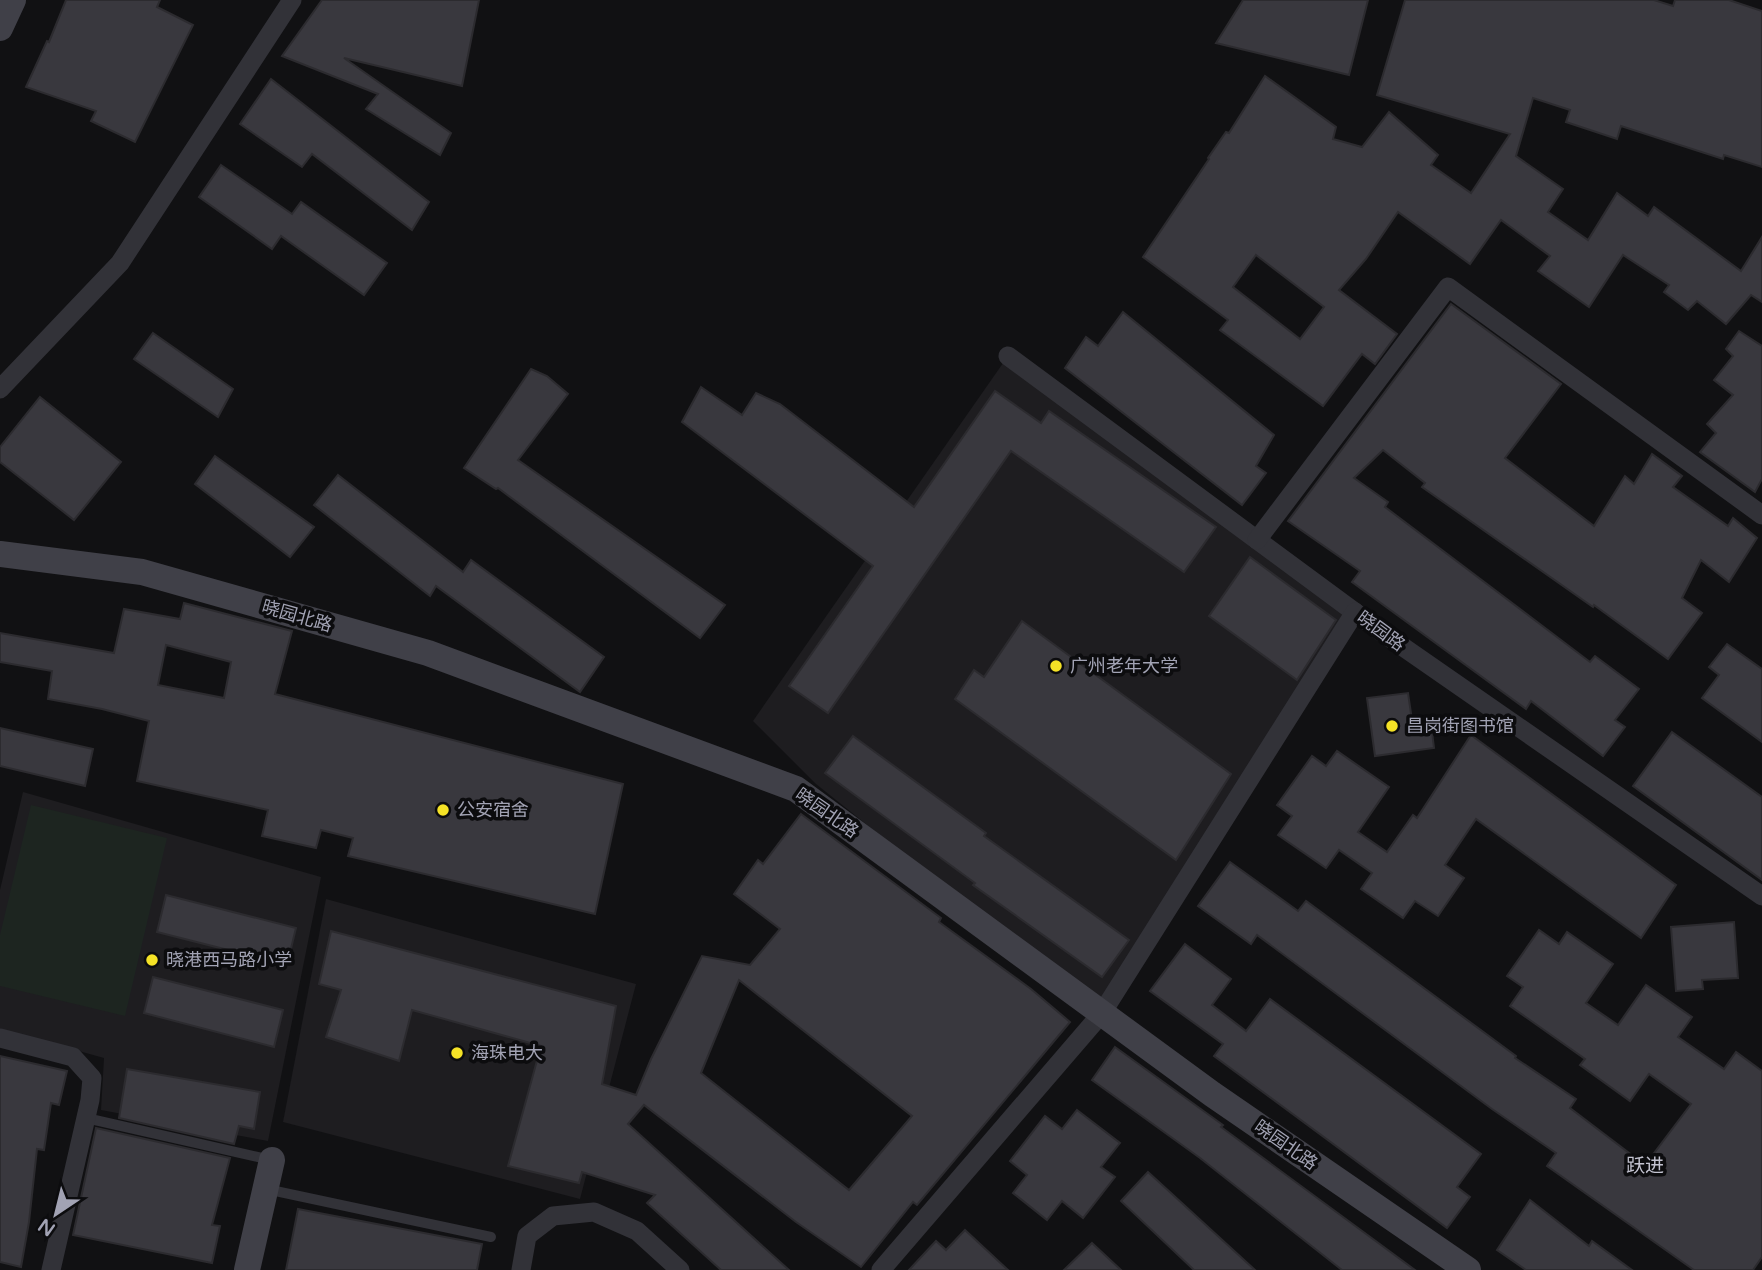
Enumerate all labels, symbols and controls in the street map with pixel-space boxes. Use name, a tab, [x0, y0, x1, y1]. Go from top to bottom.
street label: 晓园北路	[259, 596, 335, 636]
street label: 晓园路	[1353, 606, 1409, 656]
place label: 广州老年大学	[1070, 655, 1178, 677]
marker: 广州老年大学	[1048, 658, 1064, 674]
place label: 昌岗街图书馆	[1406, 715, 1514, 737]
marker: 昌岗街图书馆	[1384, 718, 1400, 734]
street label: 晓园北路	[791, 783, 863, 843]
place label: 公安宿舍	[457, 799, 529, 821]
marker: 公安宿舍	[435, 802, 451, 818]
place label: 晓港西马路小学	[166, 949, 292, 971]
marker: 晓港西马路小学	[144, 952, 160, 968]
place label: 海珠电大	[471, 1042, 543, 1064]
marker: 海珠电大	[449, 1045, 465, 1061]
street label: 晓园北路	[1250, 1115, 1322, 1175]
district label: 跃进	[1626, 1155, 1664, 1177]
north arrow	[21, 1179, 91, 1249]
text: N	[34, 1214, 59, 1240]

